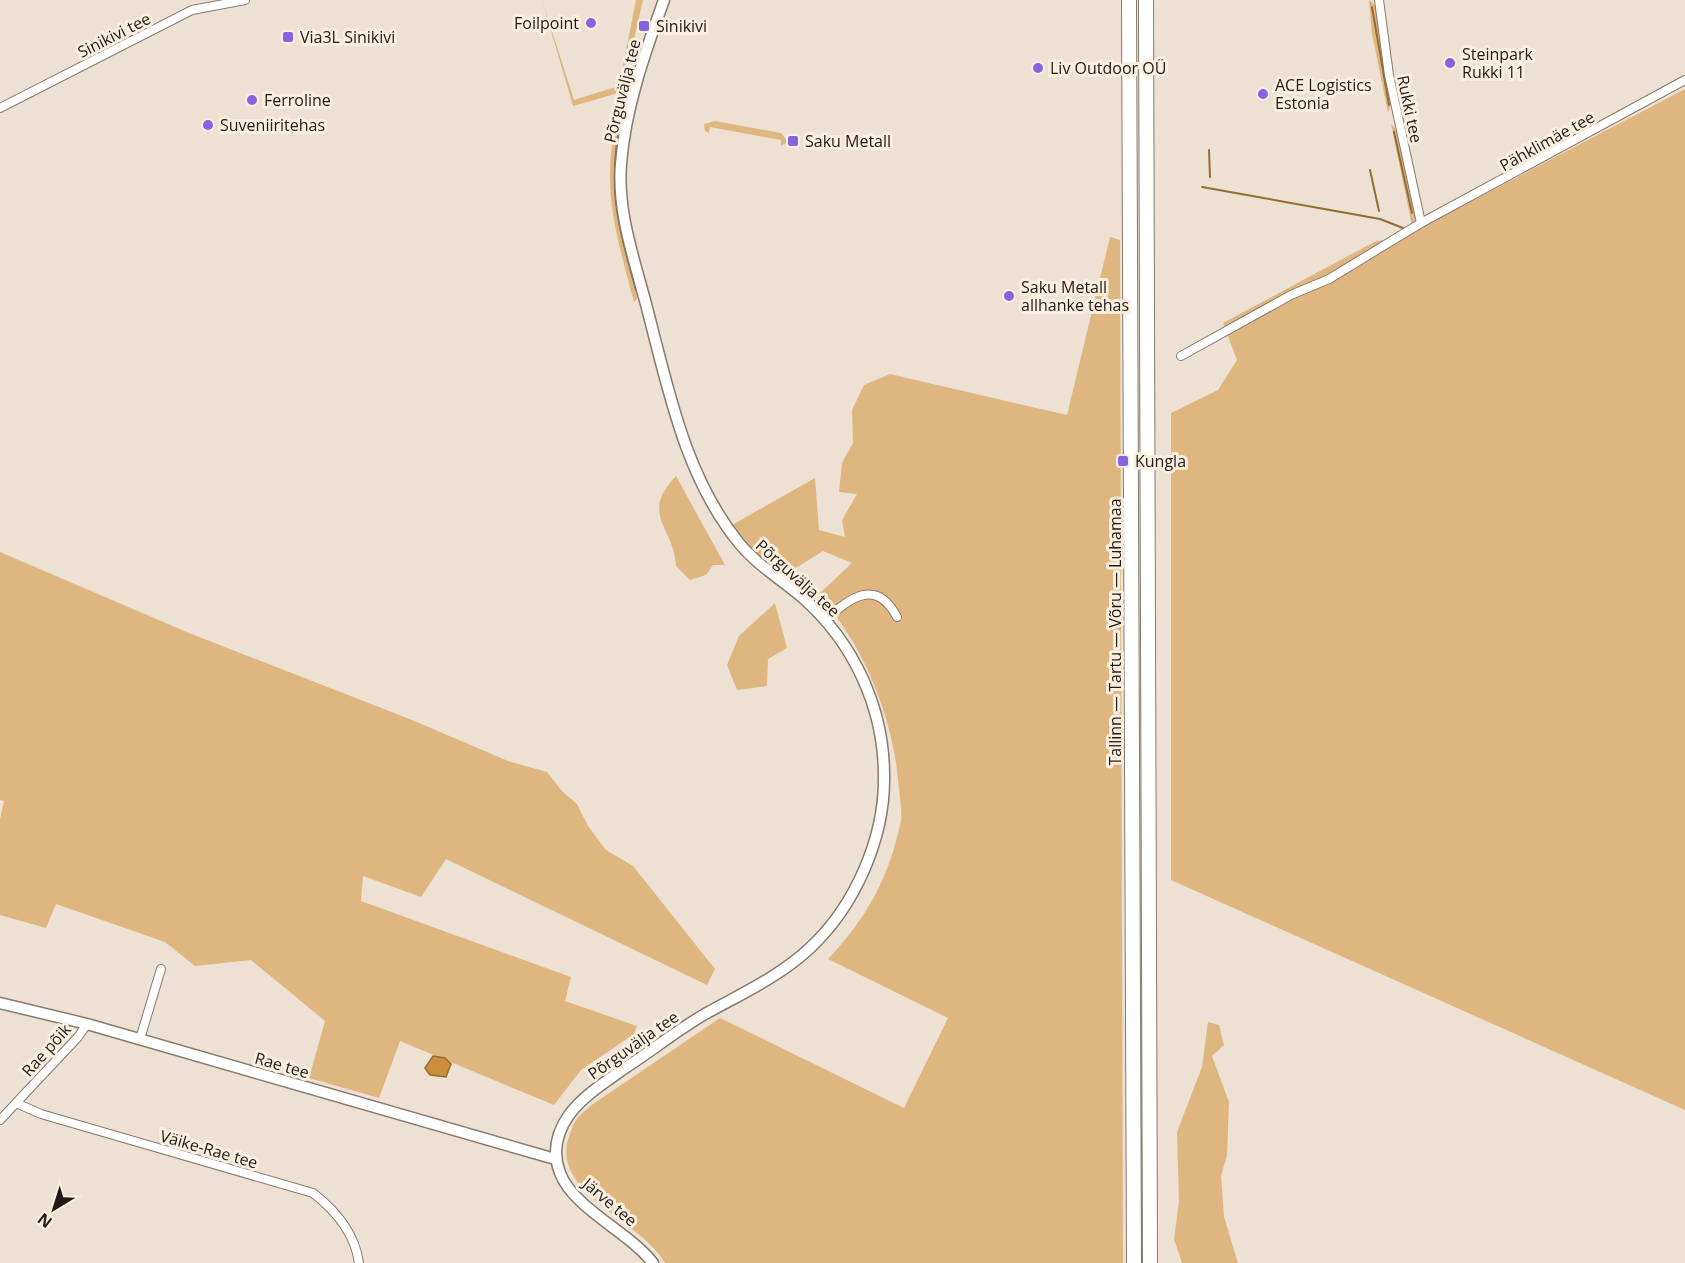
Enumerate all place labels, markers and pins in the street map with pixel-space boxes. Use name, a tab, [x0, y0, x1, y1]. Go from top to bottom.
place label: Foilpoint	[514, 12, 579, 34]
place label: Sinikivi	[656, 15, 707, 37]
marker: Foilpoint	[584, 16, 598, 30]
marker: Sinikivi	[637, 19, 651, 33]
place label: Via3L Sinikivi	[300, 26, 395, 48]
marker: Via3L Sinikivi	[281, 30, 295, 44]
place label: Steinpark Rukki 11	[1462, 43, 1534, 83]
marker: Steinpark Rukki 11	[1443, 56, 1457, 70]
place label: Liv Outdoor OÜ	[1050, 57, 1166, 79]
marker: Liv Outdoor OÜ	[1031, 61, 1045, 75]
place label: ACE Logistics Estonia	[1275, 74, 1372, 114]
marker: ACE Logistics Estonia	[1256, 87, 1270, 101]
place label: Ferroline	[264, 89, 331, 111]
marker: Ferroline	[245, 93, 259, 107]
place label: Suveniiritehas	[220, 114, 325, 136]
marker: Suveniiritehas	[201, 118, 215, 132]
place label: Saku Metall	[805, 130, 891, 152]
marker: Saku Metall	[786, 134, 800, 148]
place label: Saku Metall allhanke tehas	[1021, 276, 1129, 316]
marker: Saku Metall allhanke tehas	[1002, 289, 1016, 303]
place label: Kungla	[1135, 450, 1186, 472]
marker: Kungla	[1116, 454, 1130, 468]

